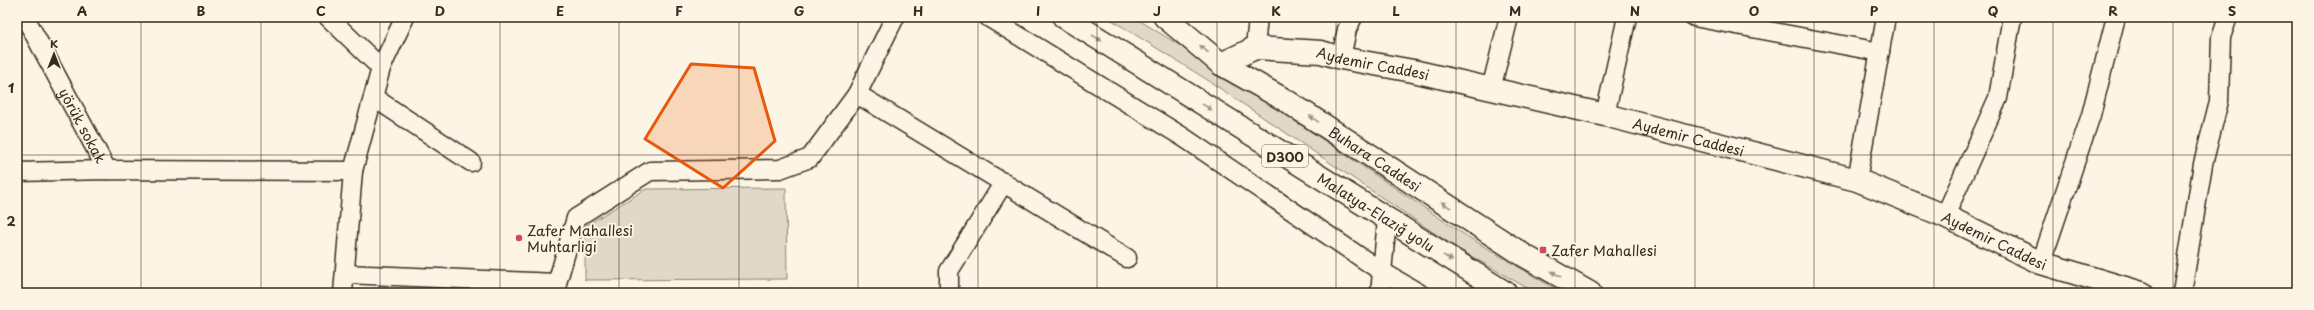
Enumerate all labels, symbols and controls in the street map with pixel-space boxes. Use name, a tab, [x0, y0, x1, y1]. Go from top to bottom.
text: A	[77, 1, 87, 20]
text: B	[197, 1, 206, 20]
text: C	[316, 1, 326, 20]
text: D	[435, 1, 445, 20]
text: E	[556, 1, 564, 20]
text: F	[675, 1, 683, 20]
text: G	[794, 1, 804, 20]
text: H	[913, 1, 923, 20]
text: I	[1036, 1, 1040, 20]
text: J	[1153, 1, 1161, 20]
text: K	[1271, 1, 1281, 20]
text: L	[1392, 1, 1400, 20]
text: M	[1509, 1, 1521, 20]
text: N	[1630, 1, 1640, 20]
text: O	[1749, 1, 1759, 20]
text: P	[1870, 1, 1879, 20]
text: Q	[1988, 1, 1998, 20]
text: R	[2108, 1, 2118, 20]
text: S	[2228, 1, 2236, 20]
north arrow	[34, 34, 74, 74]
one-way arrow	[1091, 34, 1103, 41]
text: K	[50, 35, 58, 52]
street label: Aydemir Caddesi	[1314, 41, 1432, 85]
one-way arrow	[1198, 45, 1209, 54]
text: 1	[8, 78, 14, 97]
street label: yörük sokak	[54, 84, 112, 167]
one-way arrow	[1202, 103, 1212, 111]
street label: Aydemir Caddesi	[1631, 112, 1747, 161]
one-way arrow	[1308, 115, 1319, 122]
street label: Buhara Caddesi	[1325, 121, 1425, 196]
road number: D300	[1262, 145, 1308, 167]
street label: Malatya-Elazığ yolu	[1314, 167, 1439, 256]
one-way arrow	[1441, 201, 1451, 209]
street label: Aydemir Caddesi	[1938, 206, 2049, 275]
text: 2	[6, 211, 16, 230]
place label: Zafer Mahallesi Muhtarligi	[527, 220, 633, 257]
marker: Zafer Mahallesi Muhtarligi	[514, 233, 524, 243]
place label: Zafer Mahallesi	[1551, 240, 1657, 261]
marker: Zafer Mahallesi	[1538, 245, 1548, 255]
one-way arrow	[1442, 254, 1454, 261]
one-way arrow	[1550, 270, 1562, 277]

